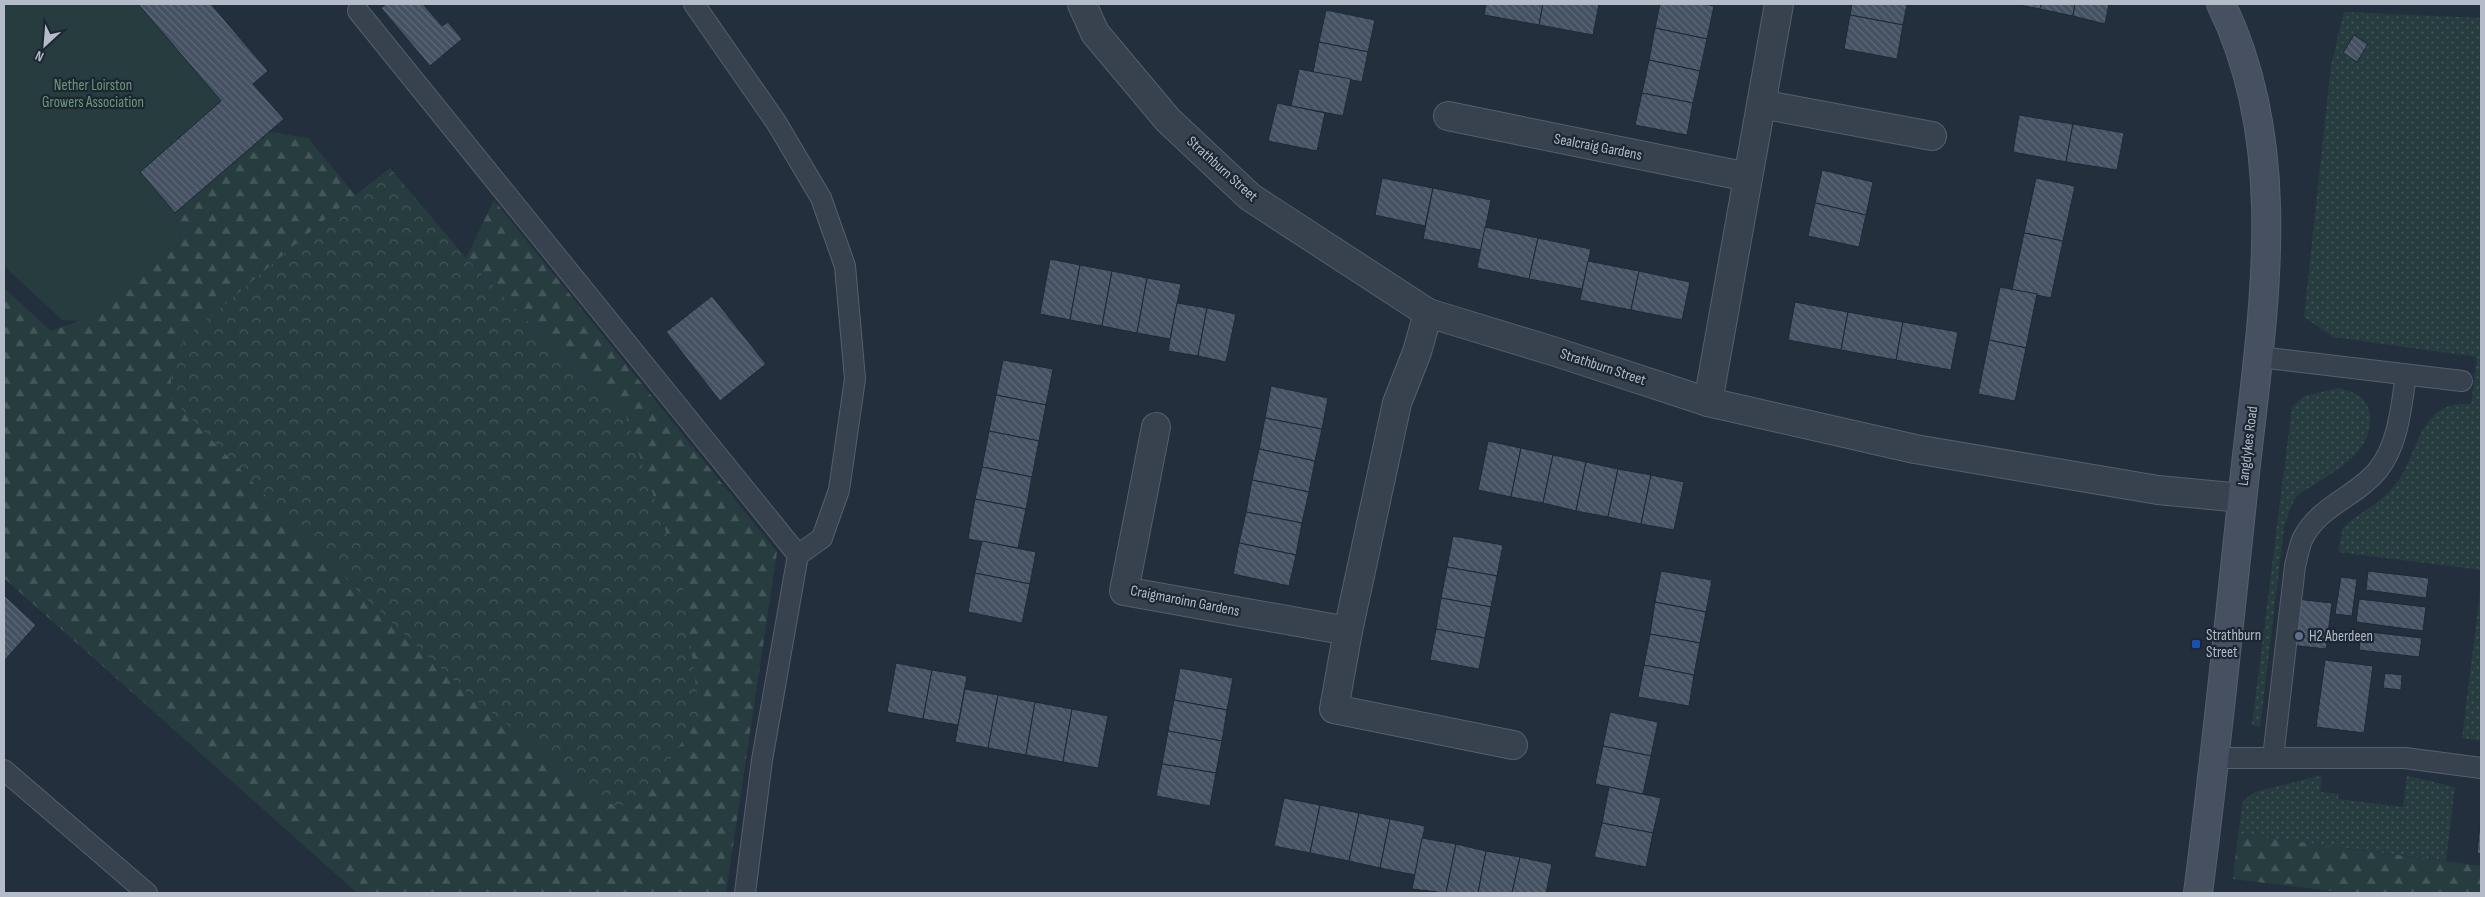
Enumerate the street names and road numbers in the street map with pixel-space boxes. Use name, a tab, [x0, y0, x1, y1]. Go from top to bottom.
street label: Sealcraig Gardens	[1552, 129, 1644, 165]
street label: Strathburn Street	[1183, 132, 1262, 206]
street label: Strathburn Street	[1558, 344, 1649, 390]
street label: Langdykes Road	[2234, 405, 2262, 487]
street label: Craigmaroinn Gardens	[1129, 581, 1241, 621]

